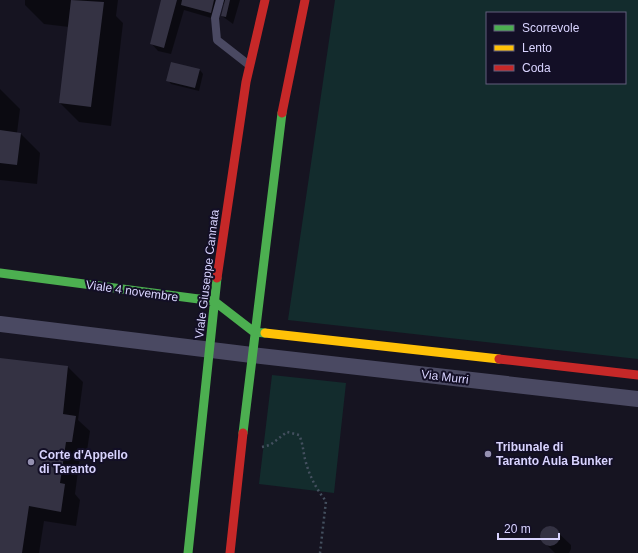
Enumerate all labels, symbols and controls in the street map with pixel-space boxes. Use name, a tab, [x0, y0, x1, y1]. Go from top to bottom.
legend	[486, 12, 626, 84]
text: Scorrevole	[522, 21, 580, 35]
text: Lento	[522, 41, 552, 55]
text: Coda	[522, 61, 551, 75]
street label: Viale Giuseppe Cannata	[192, 208, 222, 339]
street label: Viale 4 novembre	[85, 278, 179, 304]
street label: Via Murri	[420, 367, 470, 387]
place label: Tribunale di Taranto Aula Bunker	[496, 440, 613, 468]
place label: Corte d'Appello di Taranto	[39, 448, 128, 476]
marker: Tribunale di Taranto Aula Bunker	[483, 449, 493, 459]
marker: Corte d'Appello di Taranto	[26, 457, 36, 467]
scale bar	[498, 515, 559, 541]
text: 20 m	[504, 522, 531, 536]

